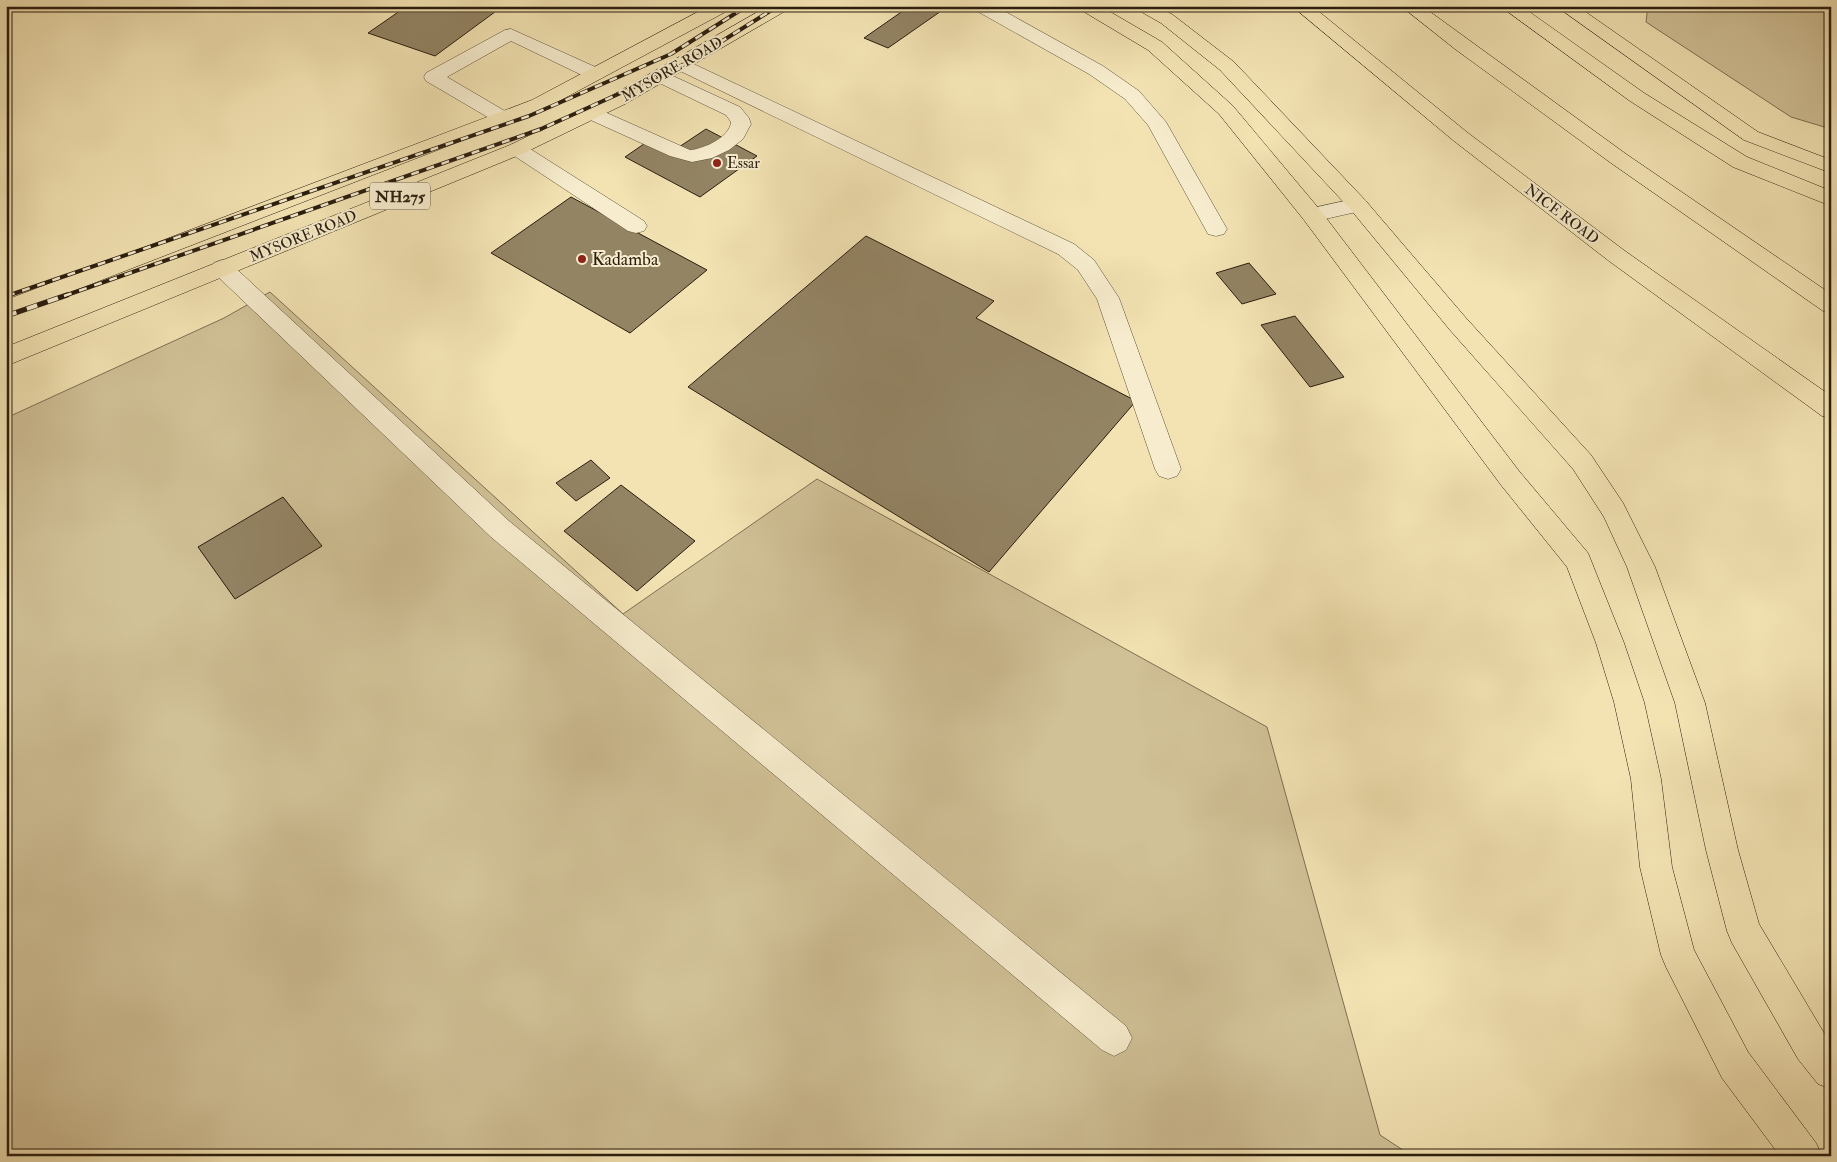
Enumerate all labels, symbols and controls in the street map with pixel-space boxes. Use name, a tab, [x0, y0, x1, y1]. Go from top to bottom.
street label: MYSORE ROAD	[618, 33, 726, 106]
place label: Essar	[727, 154, 760, 173]
marker: Essar	[711, 157, 723, 169]
street label: NICE ROAD	[1521, 180, 1603, 249]
road number: NH275	[370, 182, 430, 210]
street label: MYSORE ROAD	[247, 206, 360, 267]
place label: Kadamba	[592, 248, 659, 271]
marker: Kadamba	[576, 253, 588, 265]

